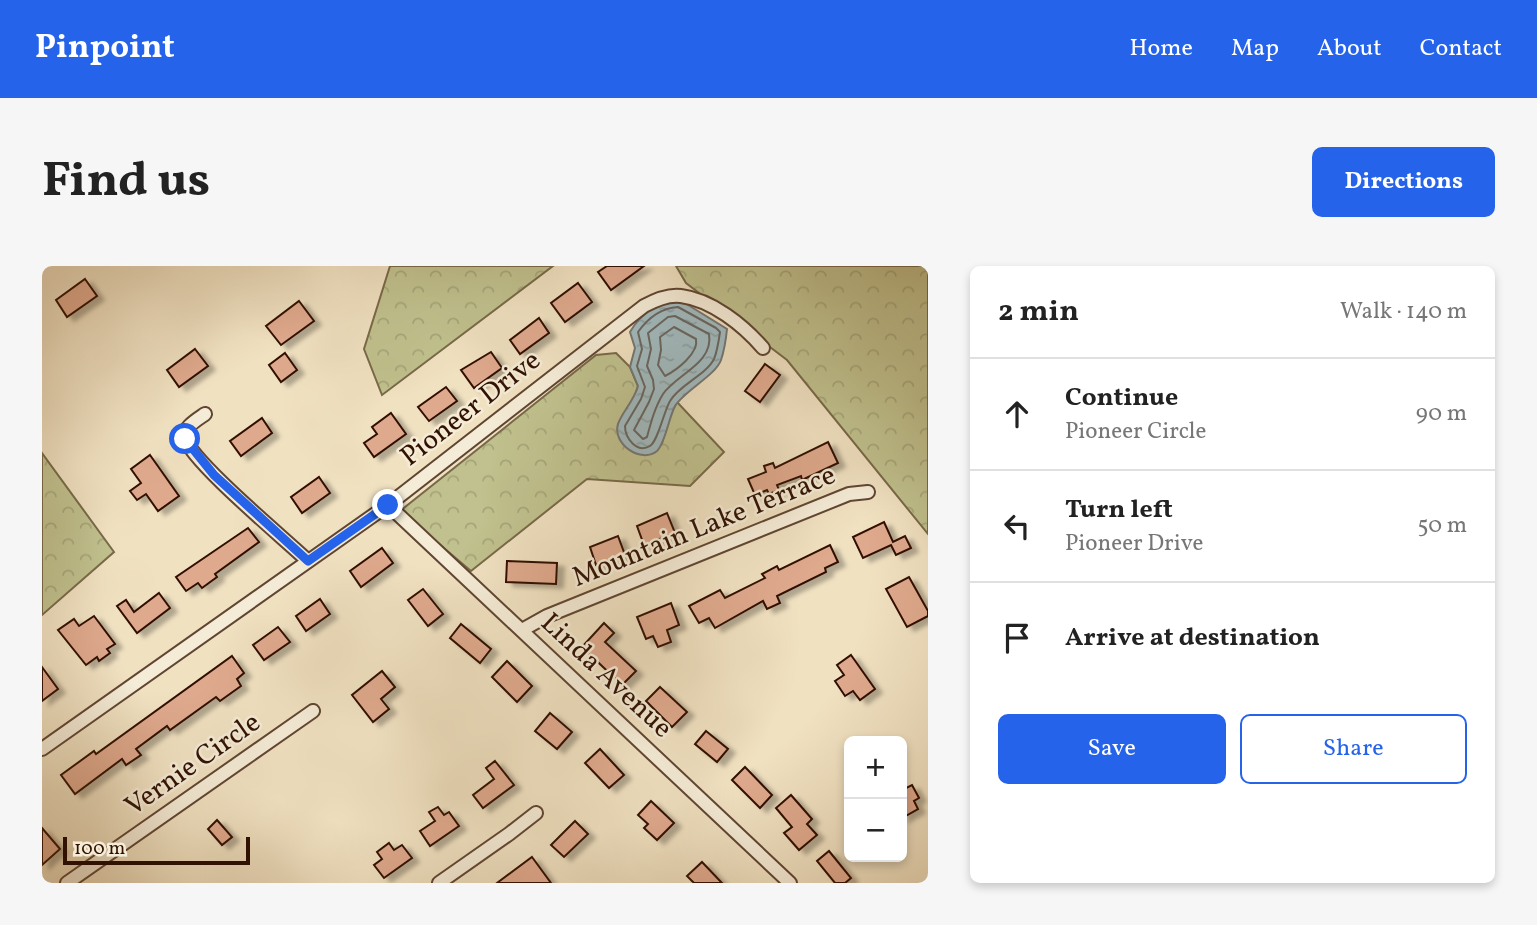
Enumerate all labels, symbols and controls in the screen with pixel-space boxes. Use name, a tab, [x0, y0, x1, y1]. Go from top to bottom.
text: Pinpoint	[35, 26, 175, 72]
text: Home	[1129, 32, 1193, 66]
text: Map	[1231, 32, 1279, 66]
text: About	[1317, 32, 1382, 66]
text: Contact	[1420, 32, 1502, 66]
button: Directions	[1312, 147, 1495, 217]
text: Find us	[42, 148, 210, 217]
text: 2 min	[998, 291, 1079, 333]
text: Walk · 140 m	[1340, 296, 1467, 328]
street label: Pioneer Drive	[393, 342, 549, 476]
text: Continue	[1065, 380, 1178, 416]
icon: ahead	[998, 395, 1036, 433]
text: 90 m	[1416, 398, 1467, 430]
text: Pioneer Circle	[1065, 416, 1206, 448]
route start	[169, 423, 200, 454]
street label: Mountain Lake Terrace	[567, 456, 841, 598]
route end	[372, 489, 403, 520]
text: Turn left	[1065, 492, 1173, 528]
icon: left	[998, 507, 1036, 545]
text: 50 m	[1418, 510, 1467, 542]
text: Pioneer Drive	[1065, 528, 1203, 560]
street label: Linda Avenue	[531, 605, 681, 747]
icon: arrive	[998, 619, 1036, 657]
text: Arrive at destination	[1065, 620, 1320, 656]
street label: Vernie Circle	[117, 704, 269, 826]
button: Save	[998, 714, 1226, 784]
button: Share	[1240, 714, 1467, 784]
map controls	[844, 736, 907, 862]
button: +	[844, 736, 907, 799]
button: −	[844, 799, 907, 862]
scale bar	[63, 834, 250, 866]
text: 100 m	[74, 836, 125, 862]

